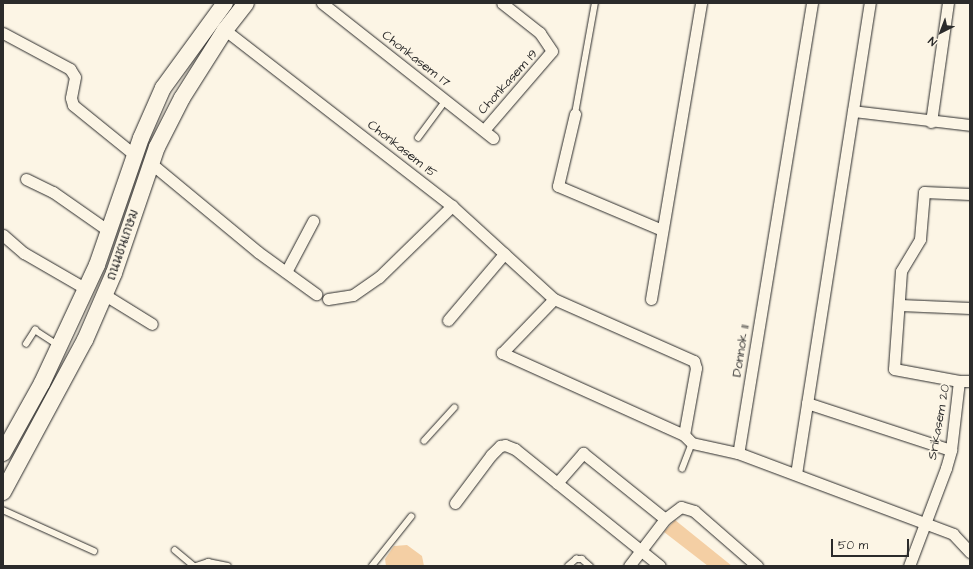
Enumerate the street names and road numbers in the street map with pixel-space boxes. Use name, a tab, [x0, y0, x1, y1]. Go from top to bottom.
street label: Chonkasem 17	[379, 27, 453, 91]
street label: Chonkasem 19	[475, 46, 541, 118]
street label: Chonkasem 15	[364, 117, 440, 181]
street label: ถนนชนเกษม	[104, 207, 142, 283]
street label: Donnok 11	[729, 324, 753, 378]
street label: Srikasem 20	[925, 383, 953, 461]

